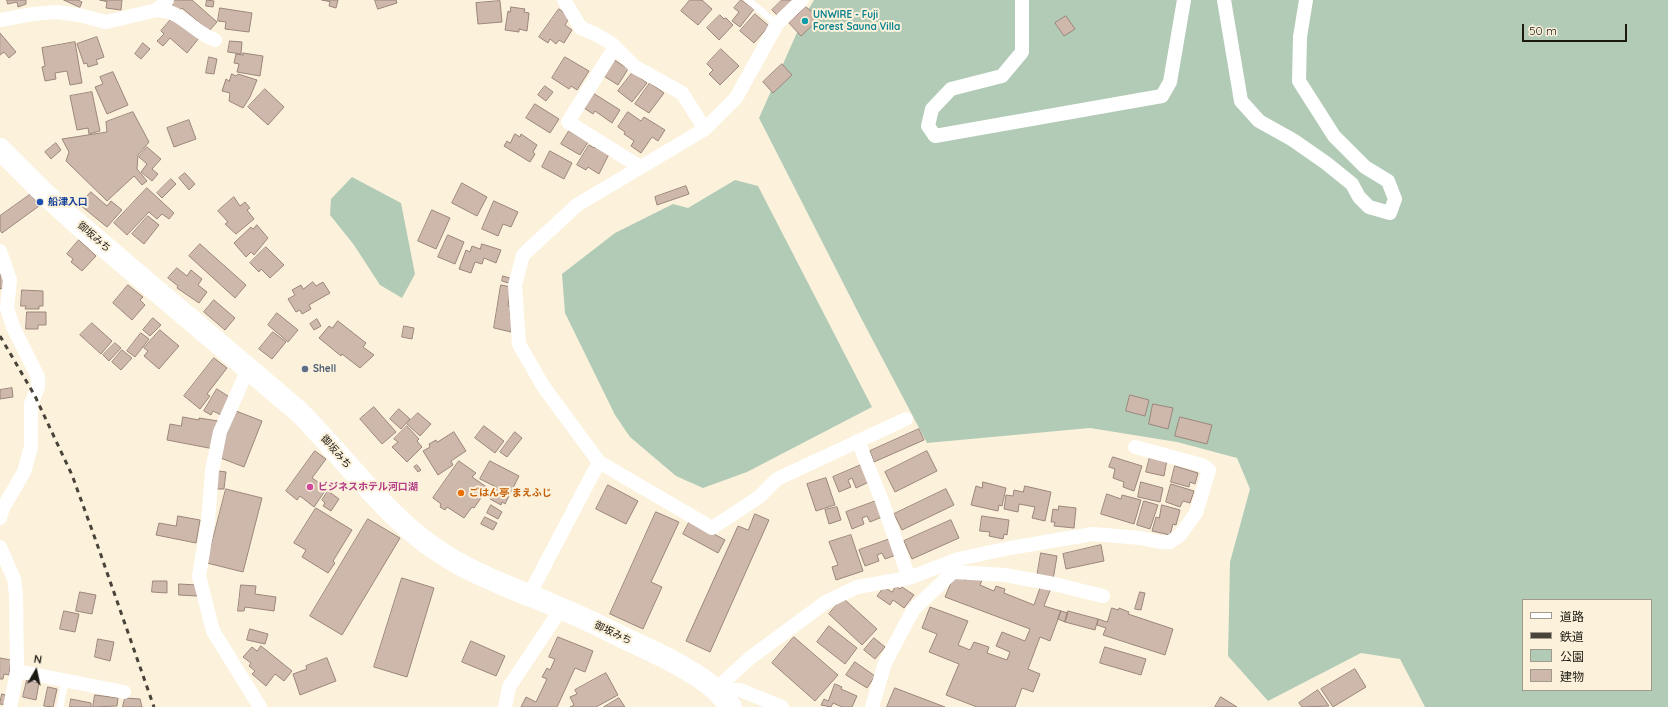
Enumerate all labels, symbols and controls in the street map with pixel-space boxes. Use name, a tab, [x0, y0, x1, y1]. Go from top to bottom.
place label: UNWIRE - Fuji Forest Sauna Villa	[813, 9, 900, 32]
marker: UNWIRE - Fuji Forest Sauna Villa	[800, 16, 810, 26]
scale bar	[1524, 16, 1629, 42]
text: 50 m	[1529, 23, 1557, 38]
place label: 船津入口	[48, 196, 88, 208]
marker: 船津入口	[35, 197, 45, 207]
street label: 御坂みち	[75, 219, 113, 255]
place label: Shell	[313, 363, 336, 375]
marker: Shell	[300, 364, 310, 374]
street label: 御坂みち	[318, 433, 354, 471]
place label: ビジネスホテル河口湖	[318, 481, 418, 493]
marker: ビジネスホテル河口湖	[305, 482, 315, 492]
place label: ごはん亭 まえふじ	[469, 487, 552, 499]
marker: ごはん亭 まえふじ	[456, 488, 466, 498]
legend	[1522, 599, 1652, 691]
text: 道路	[1560, 609, 1584, 624]
street label: 御坂みち	[592, 619, 634, 647]
text: 鉄道	[1560, 629, 1584, 644]
text: 公園	[1560, 649, 1584, 664]
north arrow	[16, 651, 56, 691]
text: N	[33, 652, 43, 667]
text: 建物	[1560, 669, 1584, 684]

